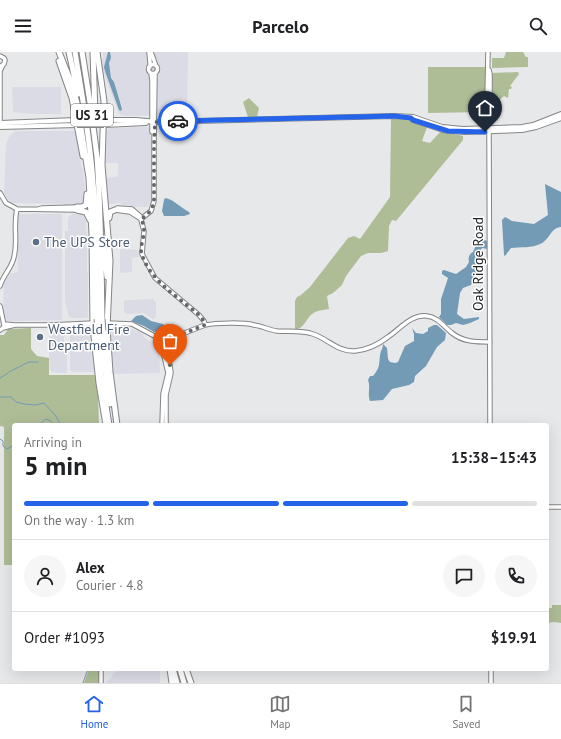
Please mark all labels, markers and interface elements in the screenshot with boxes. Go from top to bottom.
icon: menu [12,15,34,37]
text: Parcelo [252,15,309,38]
icon: search [527,15,549,37]
pin [468,91,502,132]
icon: home [474,97,496,119]
courier [158,101,198,141]
road number: US 31 [71,104,113,126]
icon: car [167,110,189,132]
street label: Oak Ridge Road [469,217,487,311]
place label: The UPS Store [44,233,130,251]
marker: The UPS Store [31,237,41,247]
place label: Westfield Fire Department [48,320,130,354]
pin [153,324,187,365]
icon: bag [159,330,181,352]
marker: Westfield Fire Department [35,332,45,342]
text: Arriving in [24,434,82,451]
text: 15:38–15:43 [451,448,537,467]
text: 5 min [24,449,87,482]
text: On the way · 1.3 km [24,512,134,529]
button: person [24,555,66,597]
button: chat [443,555,485,597]
button: phone [495,555,537,597]
text: Alex [76,558,105,577]
text: Courier · 4.8 [76,577,143,594]
text: Order #1093 [24,628,105,647]
text: $19.91 [491,628,537,647]
tab: Home [81,693,108,731]
tab: Map [269,693,291,731]
tab: Saved [452,693,480,731]

